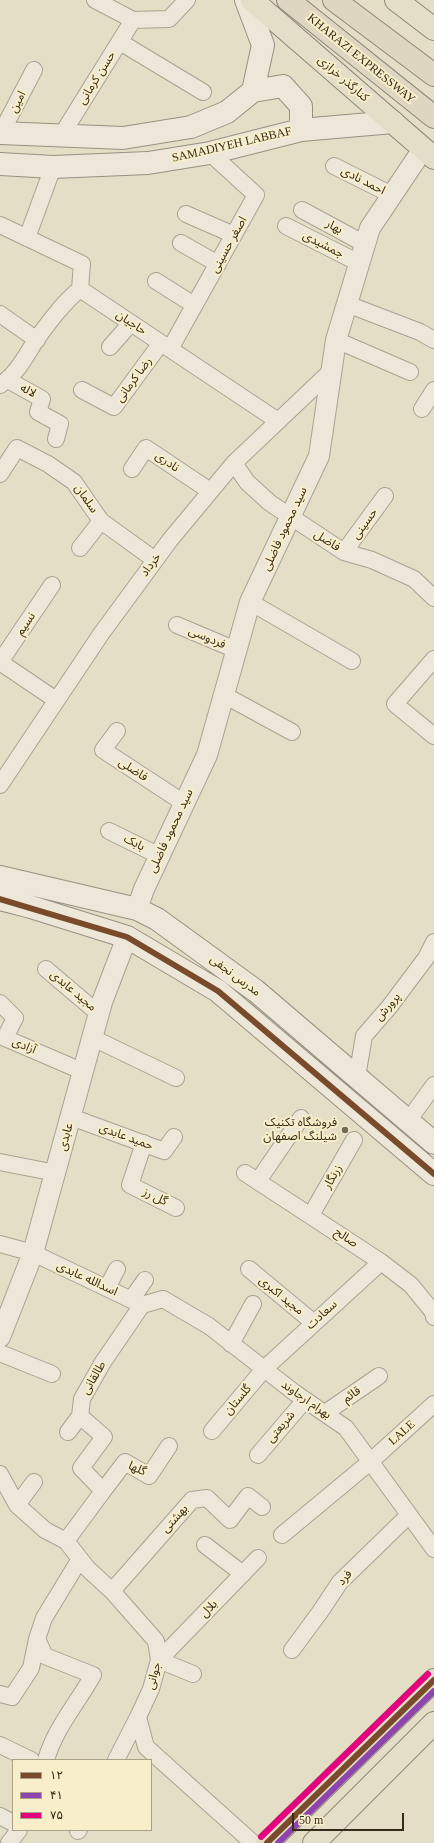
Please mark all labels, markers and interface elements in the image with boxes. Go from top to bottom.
street label: KHARAZI EXPRESSWAY [304,11,418,107]
street label: حسن کرمانی [75,49,119,107]
street label: کنارگذر خرازی [314,53,372,105]
street label: امین [7,89,29,115]
street label: SAMADIYEH LABBAF [171,124,293,166]
street label: احمد نادی [338,164,388,198]
street label: اصغر حسینی [208,214,250,276]
street label: بهار [323,217,345,237]
street label: جمشیدی [300,229,346,261]
street label: حاجیان [113,308,149,338]
street label: رضا کرمانی [113,355,155,405]
street label: لاله [18,381,38,401]
street label: نادری [152,449,182,475]
street label: سلمان [71,482,101,516]
street label: سید محمود فاضلی [259,485,311,573]
street label: حسینی [349,506,381,542]
street label: فاضل [311,527,343,555]
street label: خرداد [138,550,164,580]
street label: نسیم [13,610,39,638]
street label: فردوسی [186,624,228,652]
street label: فاضلی [116,755,150,785]
street label: سید محمود فاضلی [145,787,197,875]
street label: بابک [121,832,147,854]
street label: مدرس نجفی [207,952,263,1000]
street label: مجید عابدی [47,967,99,1015]
street label: پرورش [372,990,404,1024]
street label: آزادی [10,1035,38,1057]
place label: فروشگاه تکنیک شیلنگ اصفهان [263,1116,337,1144]
street label: عابدی [55,1121,77,1153]
street label: حمید عابدی [97,1121,155,1153]
marker: فروشگاه تکنیک شیلنگ اصفهان [340,1125,350,1135]
street label: زرنگار [320,1162,346,1192]
street label: گل رز [140,1185,170,1209]
street label: صالح [332,1225,360,1251]
street label: اسدالله عابدی [54,1259,120,1299]
street label: مجید اکبری [256,1274,306,1318]
street label: سعادت [304,1297,340,1333]
street label: طالقانی [78,1359,110,1397]
street label: بهرام ارجاوند [278,1378,334,1422]
street label: گلستان [221,1382,255,1418]
street label: قائم [340,1384,364,1406]
street label: شریعتی [264,1408,298,1446]
street label: LALE [386,1417,418,1449]
street label: گلها [126,1459,148,1479]
street label: بهشتی [159,1502,191,1536]
street label: فرد [334,1567,356,1589]
street label: بلال [197,1597,221,1621]
street label: جوانی [143,1661,165,1691]
legend [12,1759,152,1831]
text: ۱۲ [50,1768,63,1782]
text: ۴۱ [50,1788,63,1802]
scale bar [294,1805,406,1831]
text: ۷۵ [50,1808,63,1822]
text: 50 m [299,1813,323,1827]

